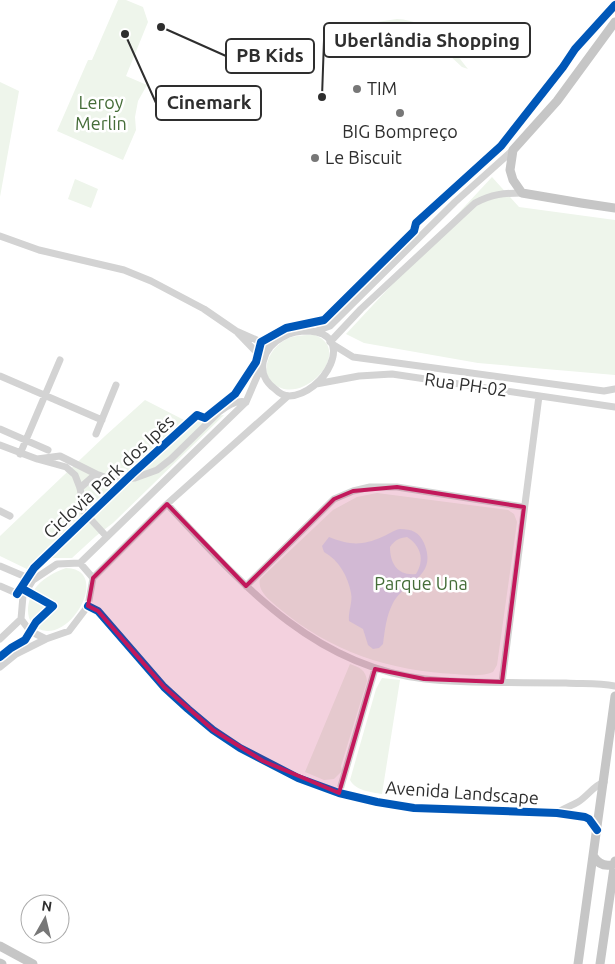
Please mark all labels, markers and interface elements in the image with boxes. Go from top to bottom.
callout: Uberlândia Shopping [324,23,530,57]
text: Uberlândia Shopping [334,29,520,51]
callout: PB Kids [226,39,314,73]
text: PB Kids [236,44,304,66]
place label: TIM [367,78,397,98]
marker: TIM [351,83,363,95]
callout: Cinemark [156,86,261,120]
text: Cinemark [167,91,252,113]
park label: Leroy Merlin [75,92,127,133]
marker: BIG Bompreço [394,107,406,119]
place label: BIG Bompreço [342,121,458,141]
place label: Le Biscuit [325,147,402,167]
marker: Le Biscuit [309,152,321,164]
street label: Rua PH-02 [423,368,509,400]
street label: Ciclovia Park dos Ipês [39,410,178,542]
park label: Parque Una [374,573,468,593]
street label: Avenida Landscape [385,777,539,807]
north arrow [20,894,70,944]
text: N [41,897,53,915]

